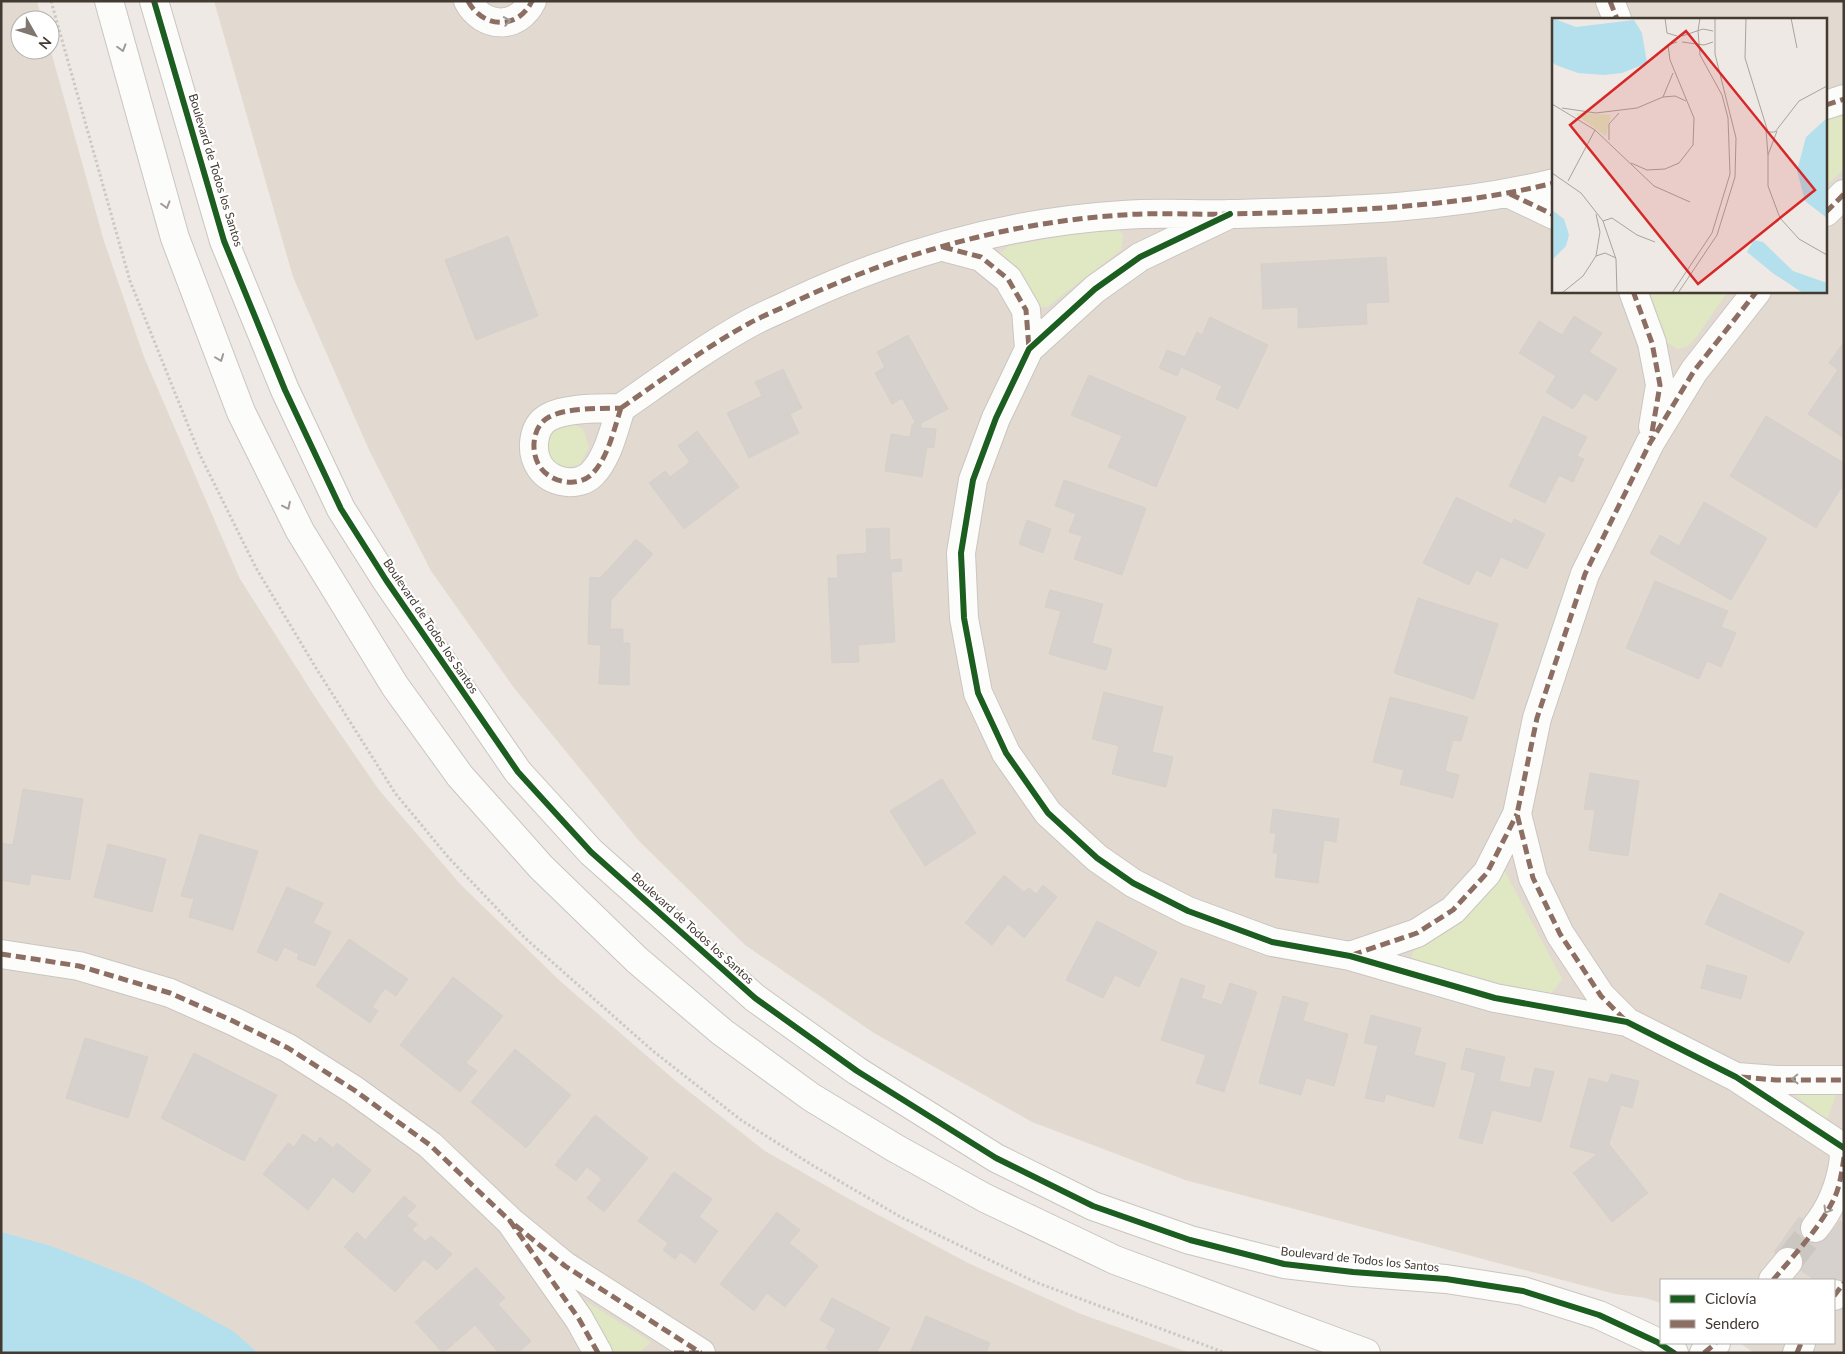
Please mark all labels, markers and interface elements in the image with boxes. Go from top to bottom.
north arrow [10,10,60,60]
one-way arrow [502,16,511,26]
inset map [1552,18,1828,292]
text: N [35,34,55,53]
one-way arrow [116,44,126,52]
street label: Boulevard de Todos los Santos [186,92,246,248]
one-way arrow [160,200,170,208]
one-way arrow [214,353,224,361]
one-way arrow [281,500,291,509]
street label: Boulevard de Todos los Santos [380,556,482,696]
street label: Boulevard de Todos los Santos [629,869,757,987]
one-way arrow [1791,1074,1798,1084]
one-way arrow [1824,1204,1833,1213]
street label: Boulevard de Todos los Santos [1280,1243,1440,1275]
legend [1660,1279,1835,1344]
text: Ciclovía [1705,1289,1756,1307]
text: Sendero [1705,1314,1759,1332]

